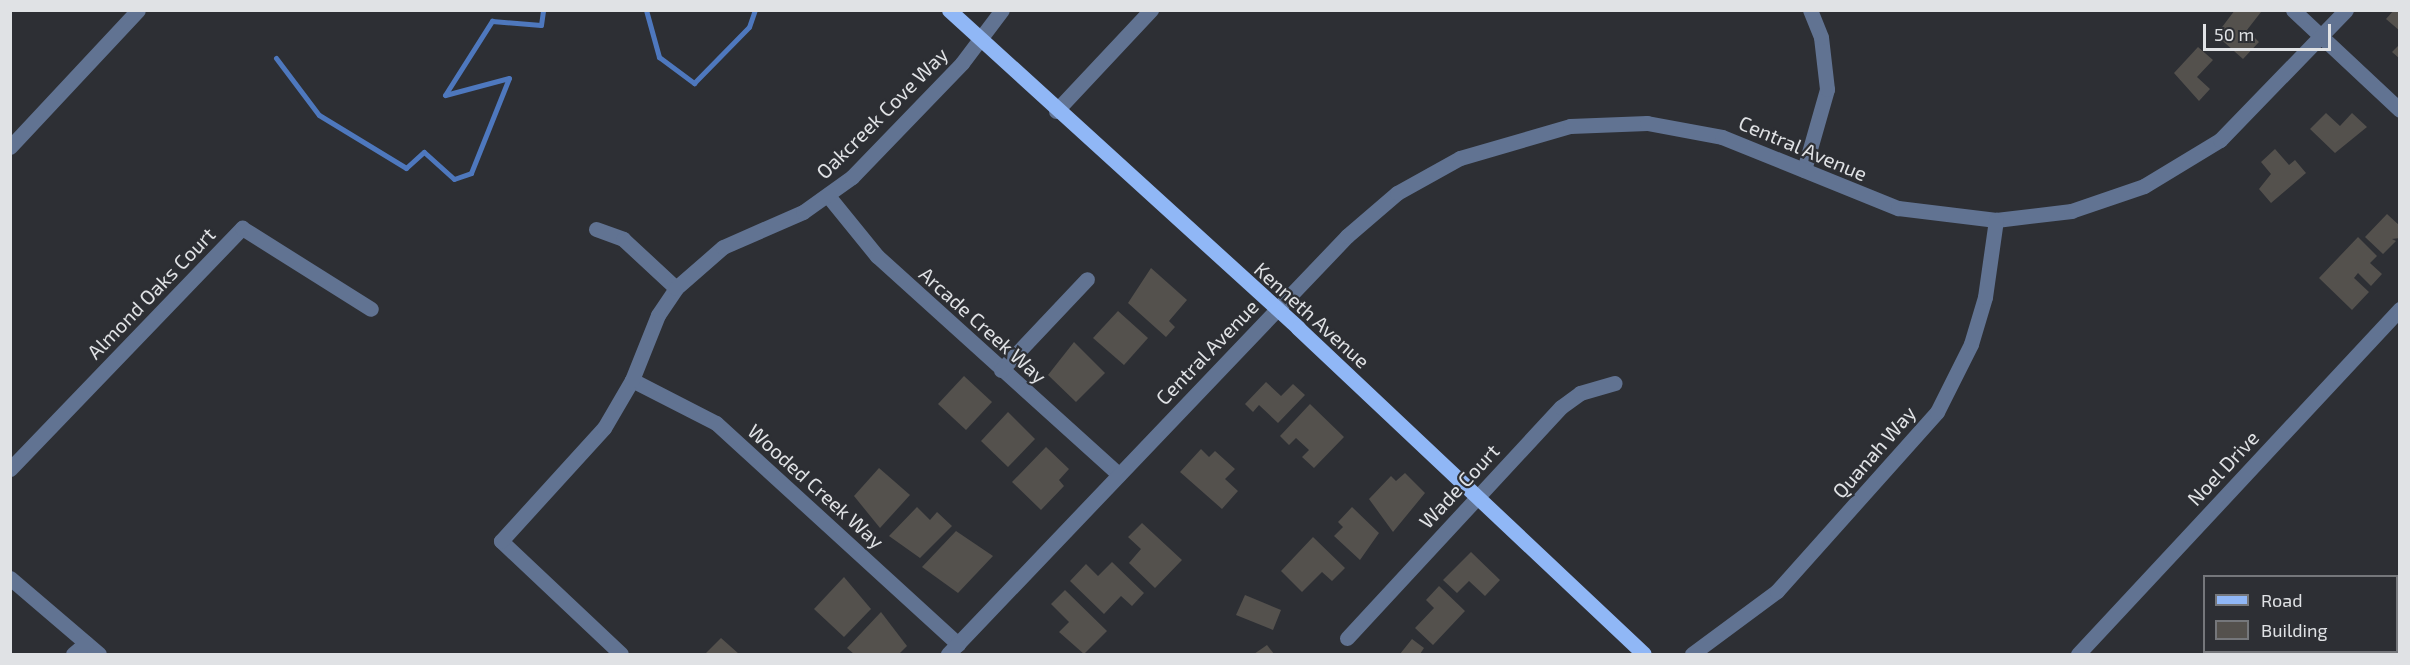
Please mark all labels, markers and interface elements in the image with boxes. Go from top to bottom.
scale bar [2206,12,2334,50]
text: 50 m [2214,23,2254,45]
street label: Oakcreek Cove Way [811,42,953,184]
street label: Central Avenue [1735,110,1871,186]
street label: Almond Oaks Court [82,222,220,364]
street label: Kenneth Avenue [1249,257,1375,373]
street label: Arcade Creek Way [914,261,1052,389]
street label: Central Avenue [1151,294,1263,410]
street label: Quanah Way [1827,401,1921,503]
street label: Wooded Creek Way [743,419,889,553]
street label: Noel Drive [2182,425,2264,511]
street label: Wade Court [1414,439,1504,533]
legend [2203,575,2398,653]
text: Road [2261,589,2302,611]
text: Building [2261,619,2328,641]

